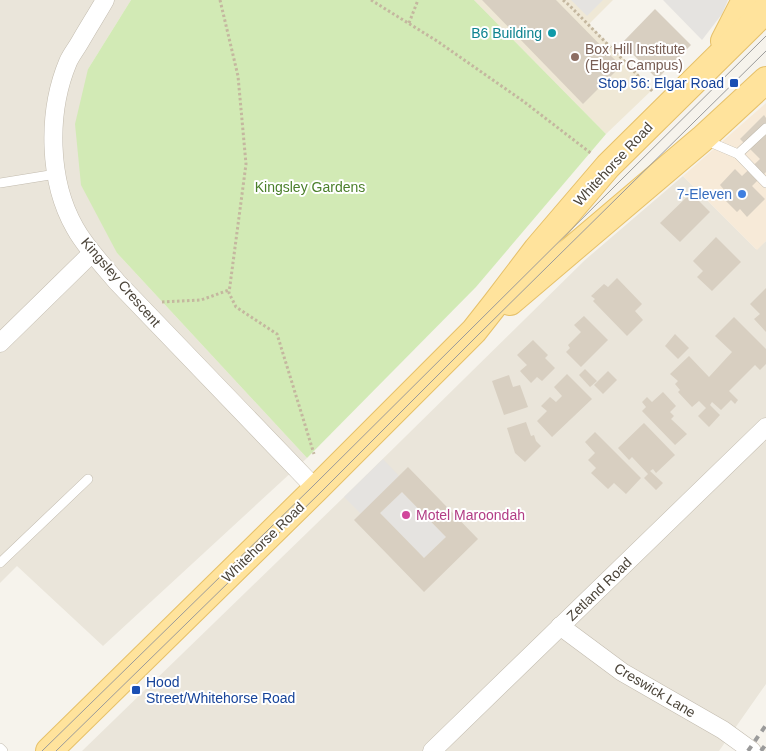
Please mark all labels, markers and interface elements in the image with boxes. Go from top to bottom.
place label: B6 Building [471,25,542,41]
marker: B6 Building [546,27,558,39]
place label: Box Hill Institute (Elgar Campus) [585,41,686,73]
marker: Box Hill Institute (Elgar Campus) [569,51,581,63]
place label: Stop 56: Elgar Road [598,75,724,91]
marker: Stop 56: Elgar Road [728,77,740,89]
street label: Whitehorse Road [570,119,656,209]
park label: Kingsley Gardens [255,179,365,195]
place label: 7-Eleven [677,186,732,202]
marker: 7-Eleven [736,188,748,200]
street label: Kingsley Crescent [78,234,164,330]
street label: Whitehorse Road [219,499,307,585]
place label: Motel Maroondah [416,507,525,523]
marker: Motel Maroondah [400,509,412,521]
street label: Zetland Road [563,554,635,624]
street label: Creswick Lane [612,659,699,721]
place label: Hood Street/Whitehorse Road [146,674,295,706]
marker: Hood Street/Whitehorse Road [130,684,142,696]

